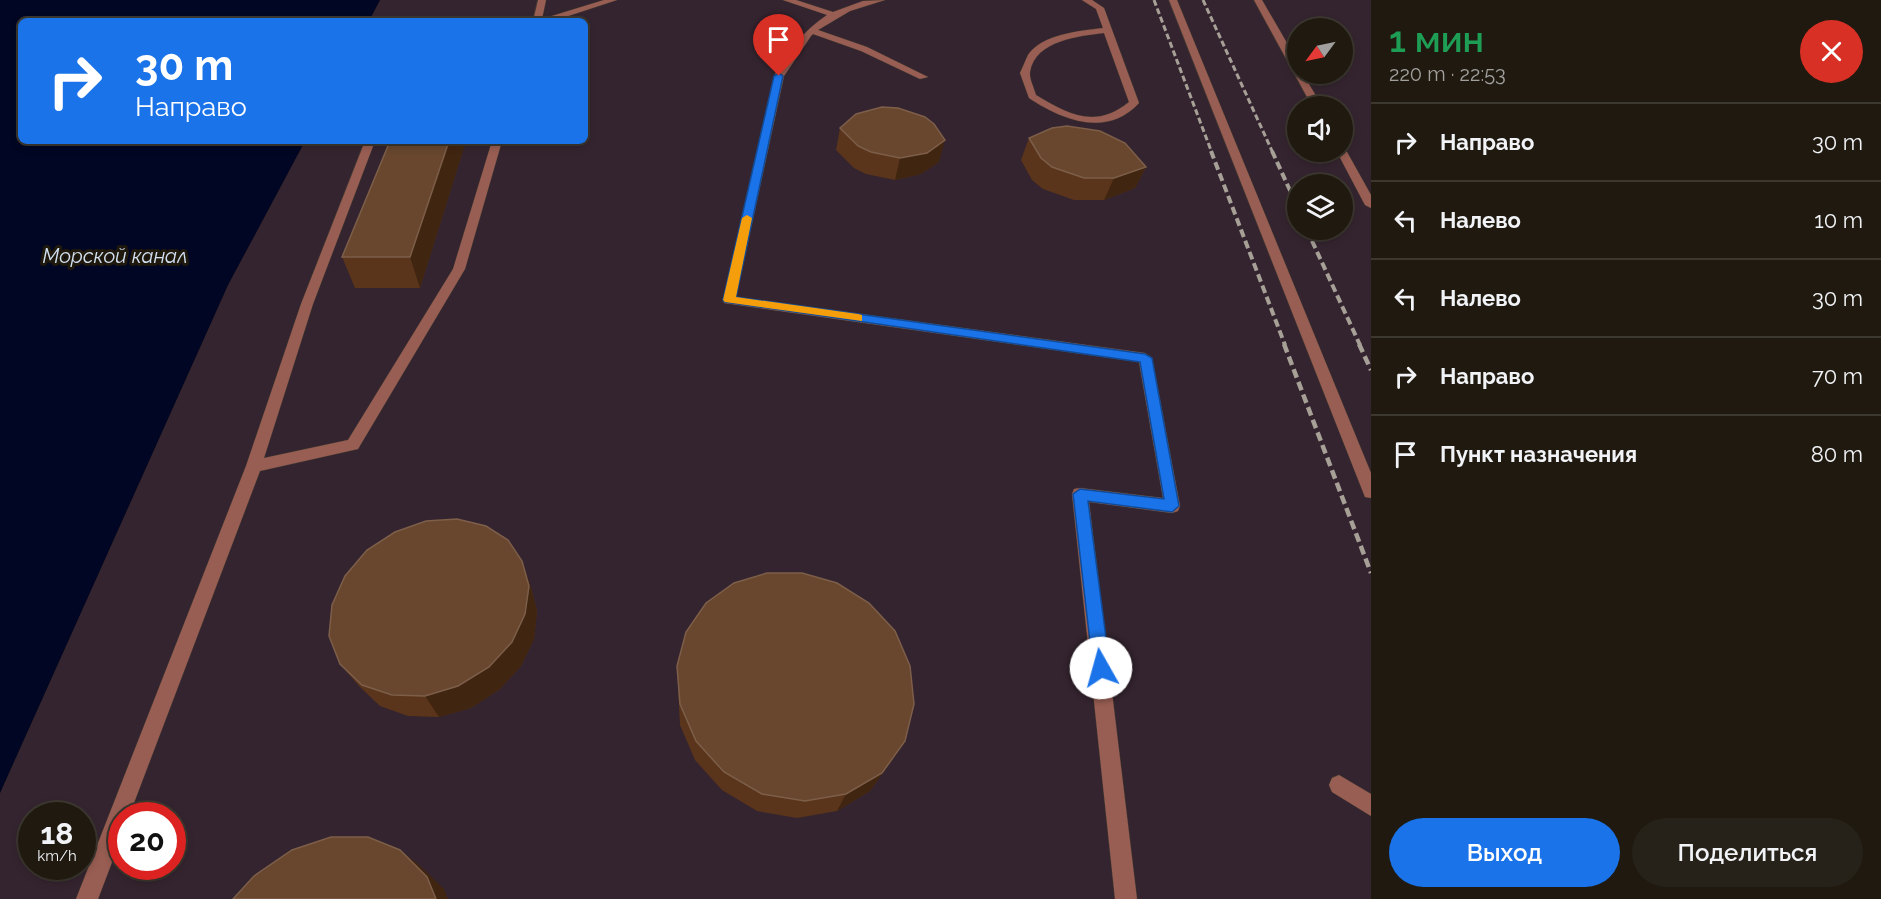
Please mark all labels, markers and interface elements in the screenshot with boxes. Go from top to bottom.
pin [753,14,804,76]
north arrow [1287,18,1353,84]
map controls [1287,18,1353,240]
text: 1 мин [1389,18,1484,60]
button: close [1800,20,1863,83]
icon: arrive [762,23,795,56]
text: 30 m [135,41,233,90]
icon: right [36,42,114,120]
text: 220 m · 22:53 [1389,62,1506,86]
text: Направо [135,91,247,122]
button: sound [1287,96,1353,162]
icon: right [1389,126,1422,159]
text: Направо [1440,129,1534,155]
text: 30 m [1812,129,1863,155]
button: layers [1287,174,1353,240]
icon: left [1389,204,1422,237]
text: Налево [1440,207,1521,233]
text: 10 m [1814,207,1863,233]
water label: Морской канал [42,244,188,268]
icon: left [1389,282,1422,315]
text: Налево [1440,285,1521,311]
text: 30 m [1812,285,1863,311]
icon: right [1389,360,1422,393]
text: Направо [1440,363,1534,389]
text: 70 m [1812,363,1863,389]
icon: arrive [1389,438,1422,471]
text: Пункт назначения [1440,441,1637,467]
text: 80 m [1811,441,1863,467]
position arrow [1069,636,1133,700]
speed limit sign: 20 [108,802,186,880]
text: 18 [41,816,73,851]
button: Выход [1389,818,1620,887]
button: Поделиться [1632,818,1863,887]
text: km/h [37,847,77,865]

